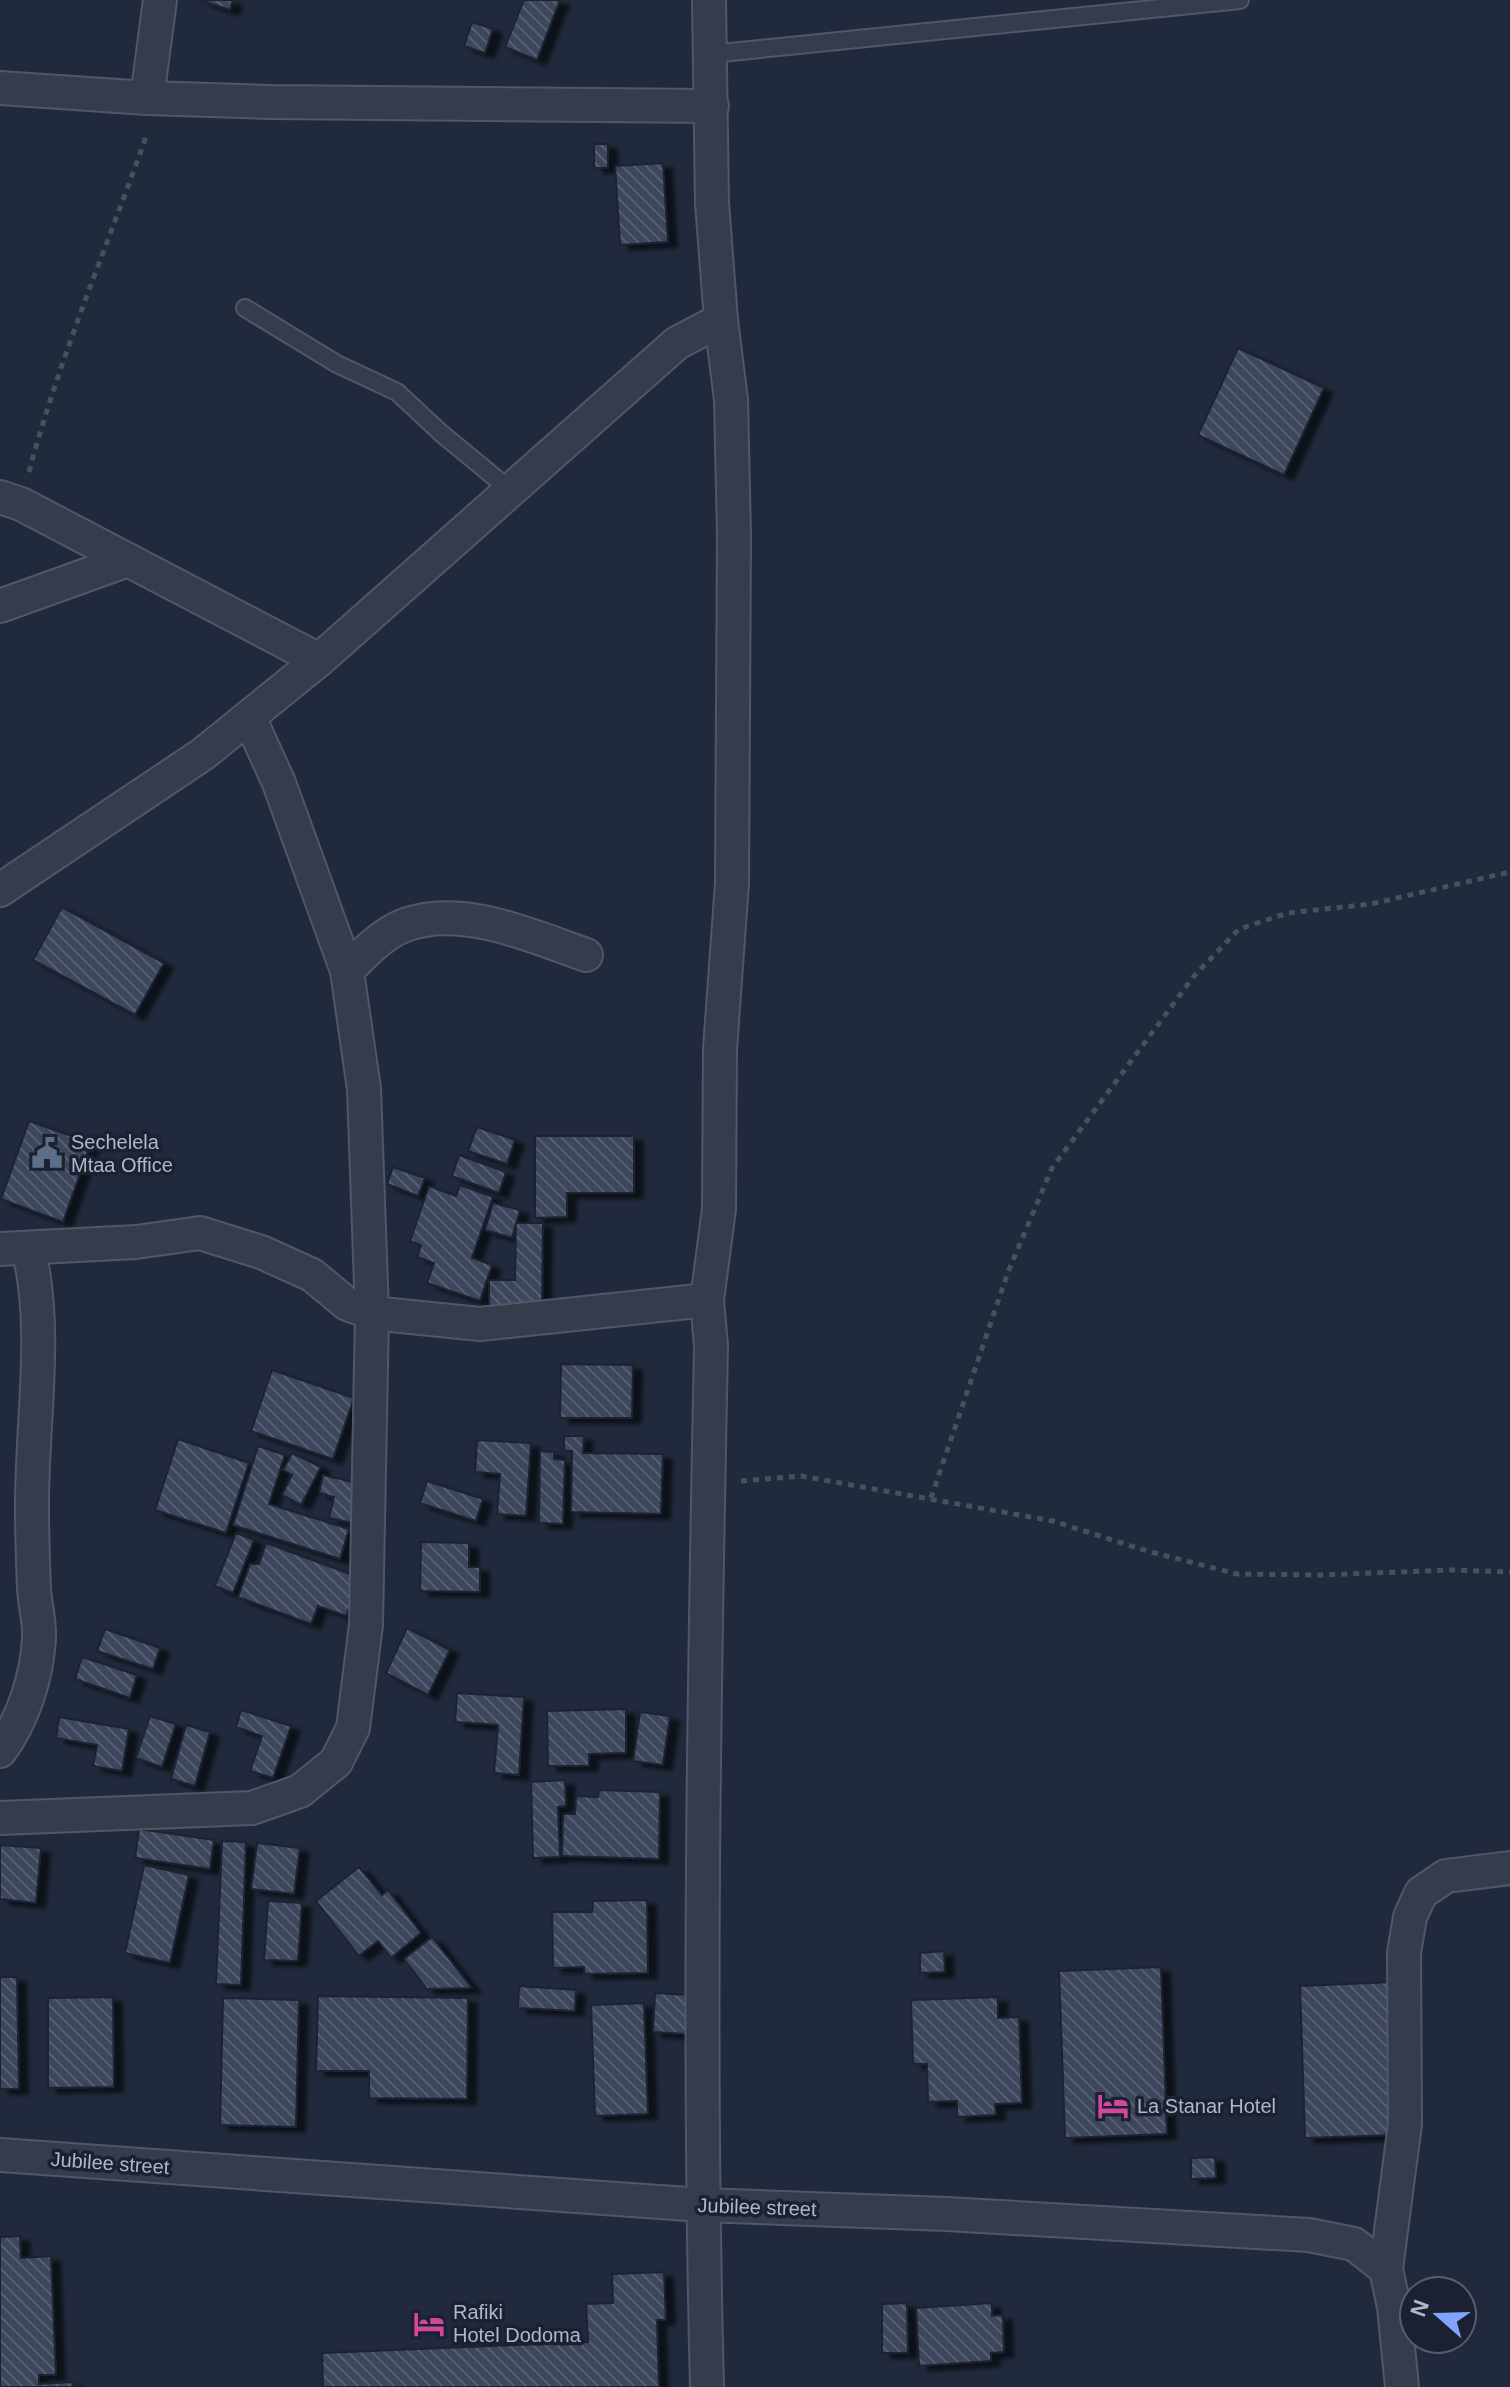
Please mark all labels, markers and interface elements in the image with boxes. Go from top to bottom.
place label: Sechelela Mtaa Office [71,1131,173,1176]
public building icon: Sechelela Mtaa Office [30,1136,64,1170]
hotel icon: La Stanar Hotel [1096,2089,1130,2123]
place label: La Stanar Hotel [1137,2095,1276,2117]
street label: Jubilee street [50,2148,171,2178]
street label: Jubilee street [697,2194,817,2220]
north arrow [1398,2275,1478,2355]
text: N [1405,2297,1434,2320]
place label: Rafiki Hotel Dodoma [453,2301,582,2346]
hotel icon: Rafiki Hotel Dodoma [412,2307,446,2341]

